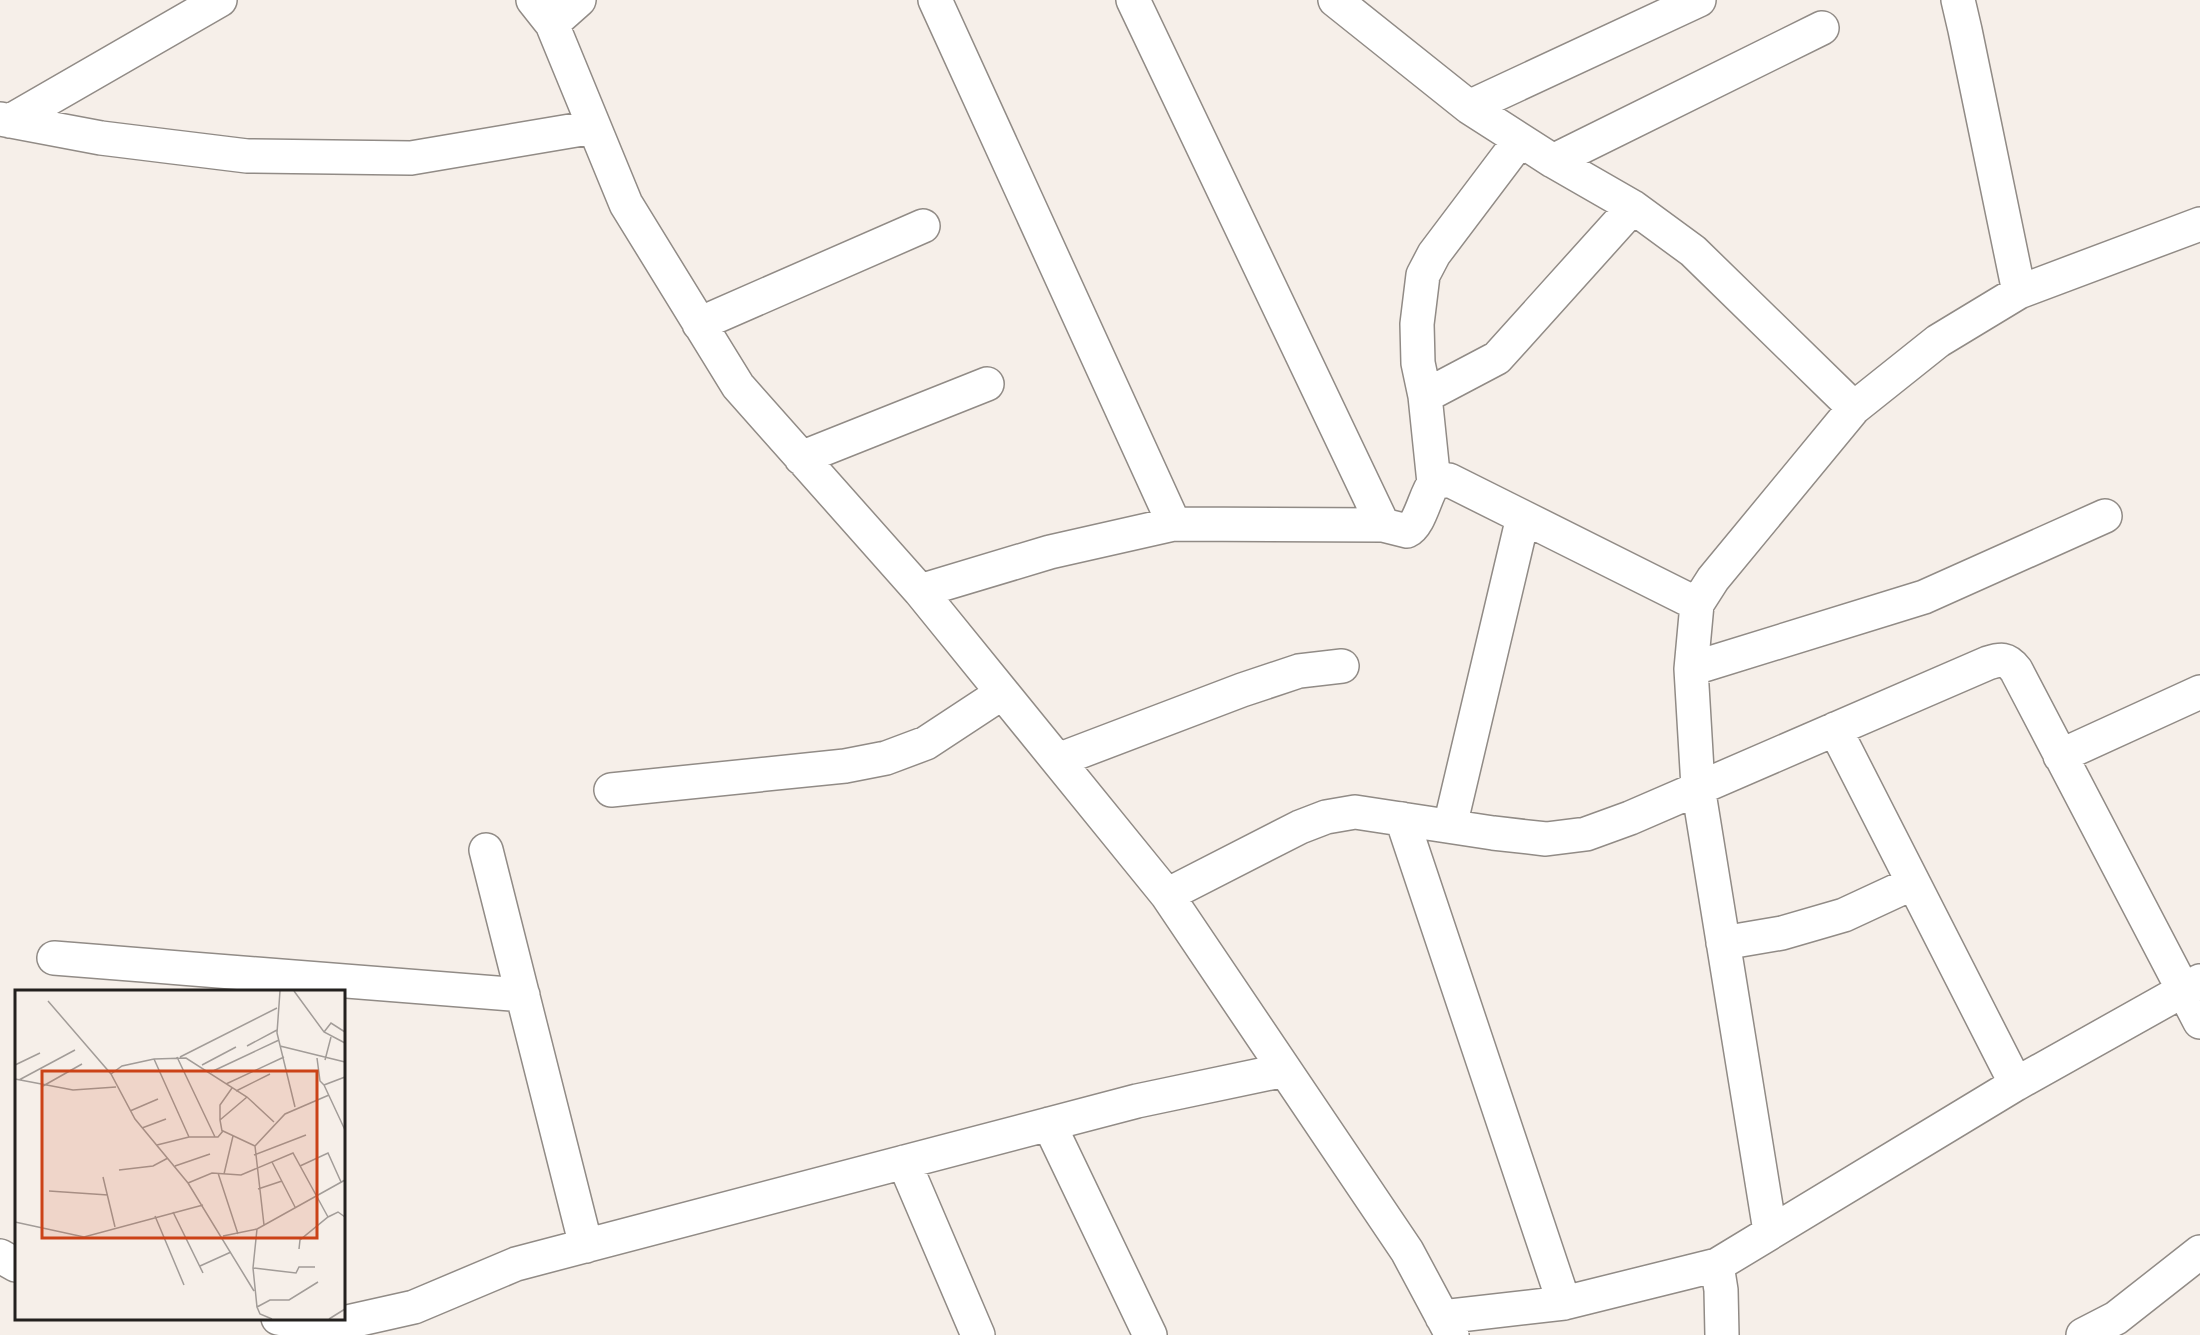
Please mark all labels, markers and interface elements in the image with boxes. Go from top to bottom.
inset map [15,990,345,1320]

